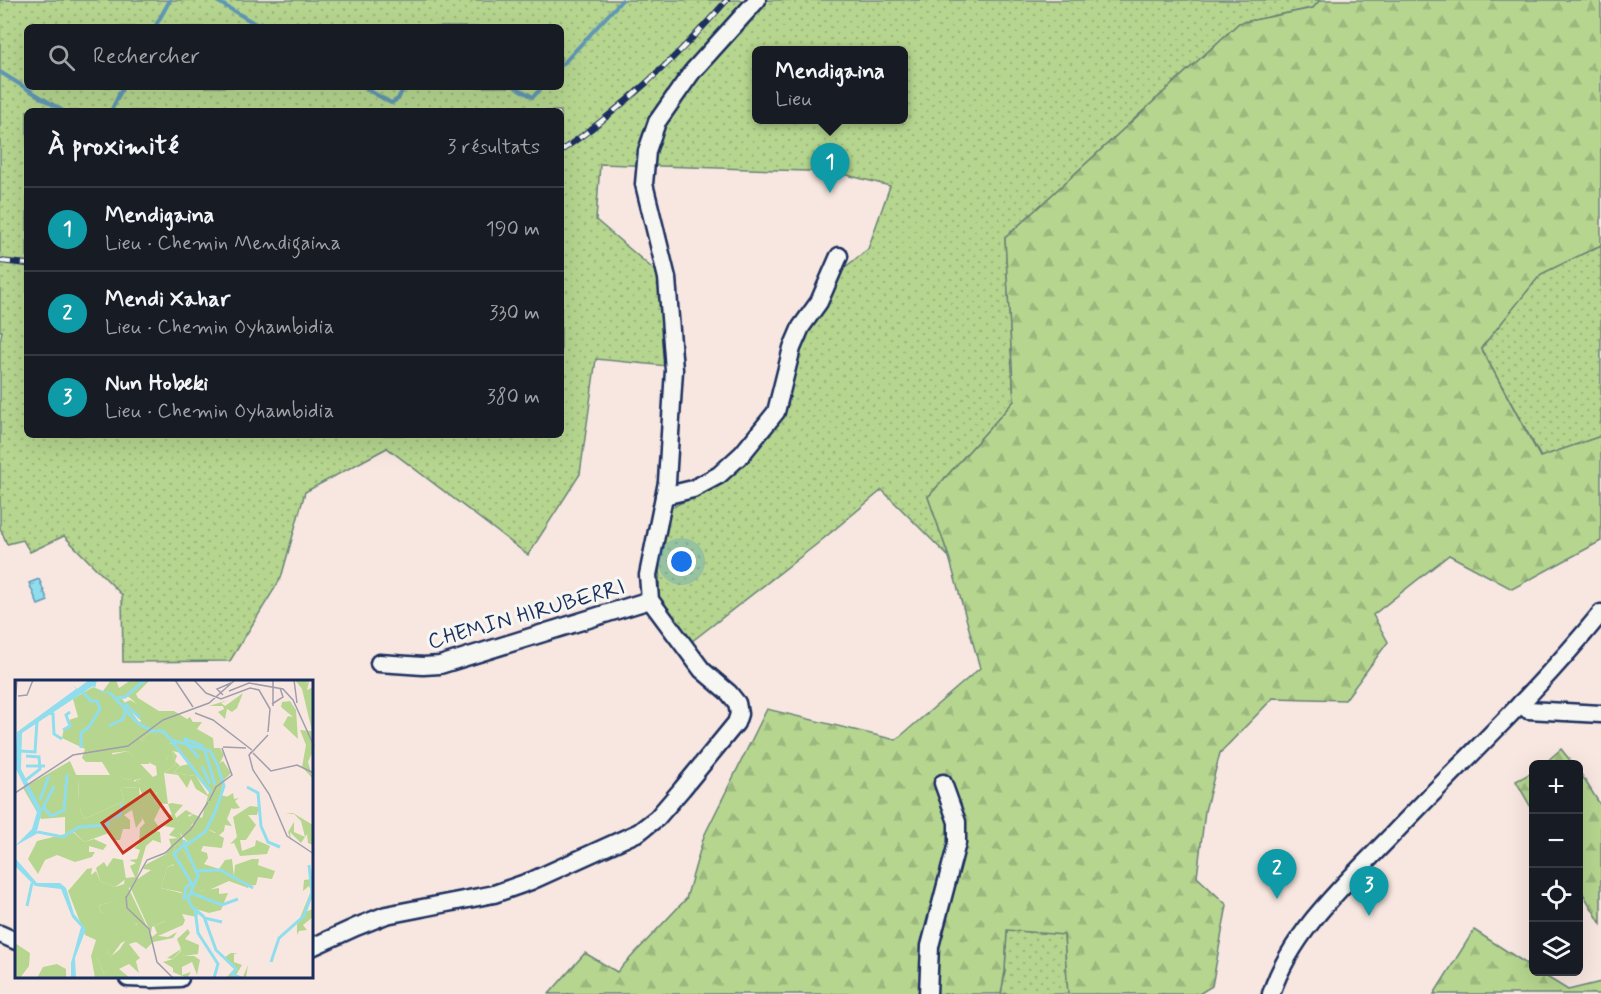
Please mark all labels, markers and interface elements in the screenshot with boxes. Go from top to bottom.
search box [24,24,564,90]
icon: search [45,41,78,74]
text: Rechercher [93,43,200,71]
popup [752,46,908,124]
text: Mendigaina [775,58,885,86]
text: Lieu [775,86,812,113]
text: À proximité [48,130,179,164]
text: 3 résultats [447,134,540,161]
pin: 1 [810,144,850,193]
text: Mendigaina [105,202,214,230]
text: 1 [63,216,72,243]
text: 190 m [486,216,540,243]
text: Lieu · Chemin Mendigaina [105,230,341,257]
text: Mendi Xahar [105,286,230,314]
text: 2 [63,300,72,327]
text: 330 m [489,300,540,327]
text: Lieu · Chemin Oyhambidia [105,314,334,341]
text: Nun Hobeki [105,370,208,398]
text: 3 [63,384,72,411]
text: 380 m [487,384,540,411]
text: Lieu · Chemin Oyhambidia [105,398,334,425]
your location [667,547,696,576]
street label: CHEMIN HIRUBERRI [425,573,628,656]
inset map [15,680,314,979]
map controls [1529,760,1583,976]
button: + [1529,760,1583,814]
button: − [1529,814,1583,868]
pin: 2 [1258,850,1296,899]
pin: 3 [1350,866,1388,916]
button: locate [1529,868,1583,922]
button: layers [1529,922,1583,976]

